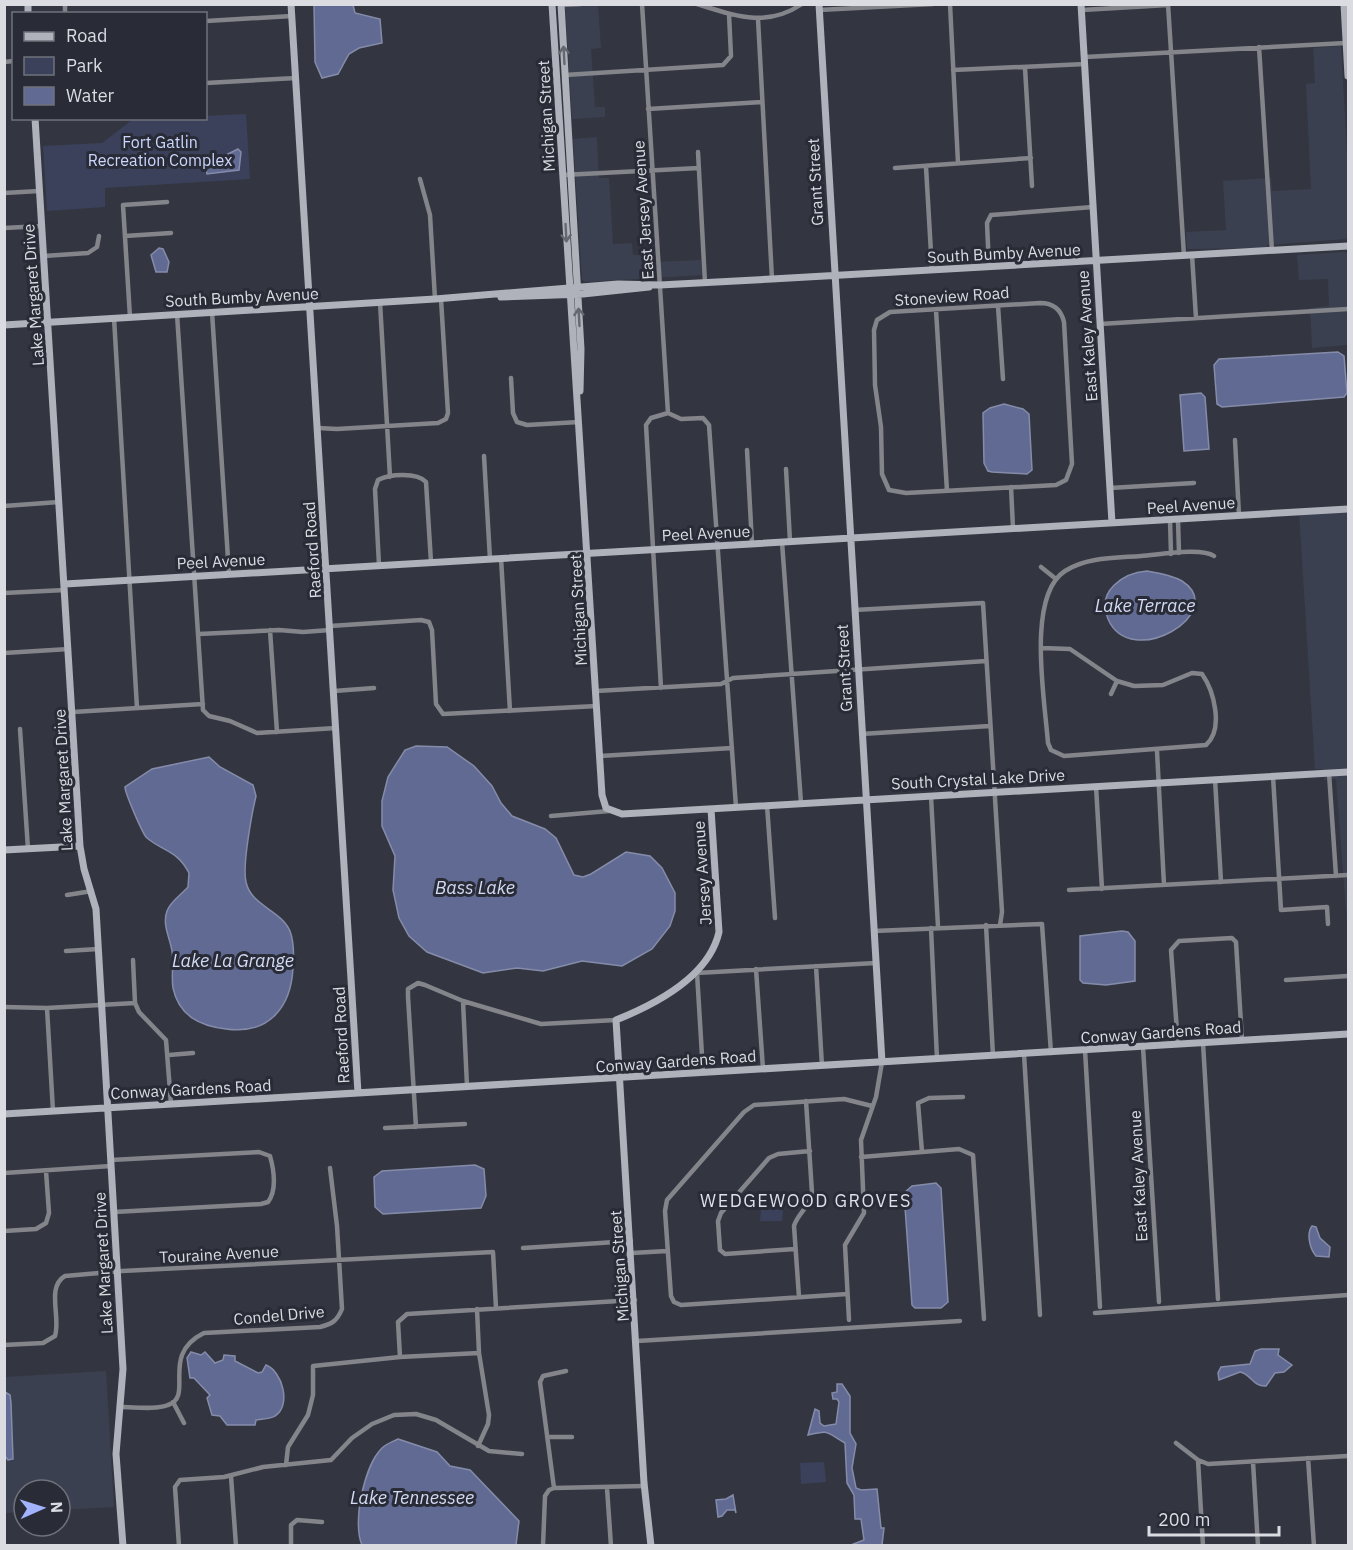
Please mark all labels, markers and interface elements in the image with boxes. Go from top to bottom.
legend [12,12,207,120]
text: Road [66,24,107,47]
one-way arrow [558,45,569,65]
text: Park [66,54,103,77]
street label: Michigan Street [533,60,559,172]
text: Water [66,84,115,107]
park label: Fort Gatlin Recreation Complex [88,132,232,170]
street label: Grant Street [803,138,827,226]
street label: East Jersey Avenue [628,140,658,280]
street label: Lake Margaret Drive [18,223,48,367]
one-way arrow [561,223,572,243]
street label: South Bumby Avenue [927,239,1081,267]
street label: East Kaley Avenue [1072,269,1102,402]
street label: Stoneview Road [894,282,1010,310]
street label: South Bumby Avenue [165,283,319,311]
one-way arrow [574,308,585,328]
street label: Peel Avenue [1146,492,1236,518]
street label: Raeford Road [299,501,325,599]
street label: Peel Avenue [661,521,751,545]
street label: Peel Avenue [176,549,266,573]
street label: Michigan Street [565,554,591,666]
water label: Lake Terrace [1095,594,1195,617]
street label: Grant Street [832,624,856,712]
street label: Lake Margaret Drive [49,708,77,852]
street label: South Crystal Lake Drive [891,764,1066,794]
street label: Jersey Avenue [688,820,716,926]
water label: Bass Lake [435,876,515,899]
water label: Lake La Grange [172,949,294,972]
street label: Raeford Road [328,986,354,1084]
street label: Conway Gardens Road [1080,1016,1242,1048]
street label: Conway Gardens Road [595,1045,757,1077]
street label: Conway Gardens Road [110,1075,272,1103]
street label: East Kaley Avenue [1125,1110,1151,1242]
district label: WEDGEWOOD GROVES [700,1189,912,1212]
street label: Lake Margaret Drive [89,1191,117,1335]
street label: Michigan Street [605,1210,633,1322]
street label: Touraine Avenue [159,1241,279,1267]
street label: Condel Drive [233,1301,326,1329]
north arrow [12,1478,72,1538]
water label: Lake Tennessee [350,1486,474,1509]
scale bar [1149,1499,1280,1537]
text: N [47,1501,67,1514]
text: 200 m [1158,1508,1210,1531]

